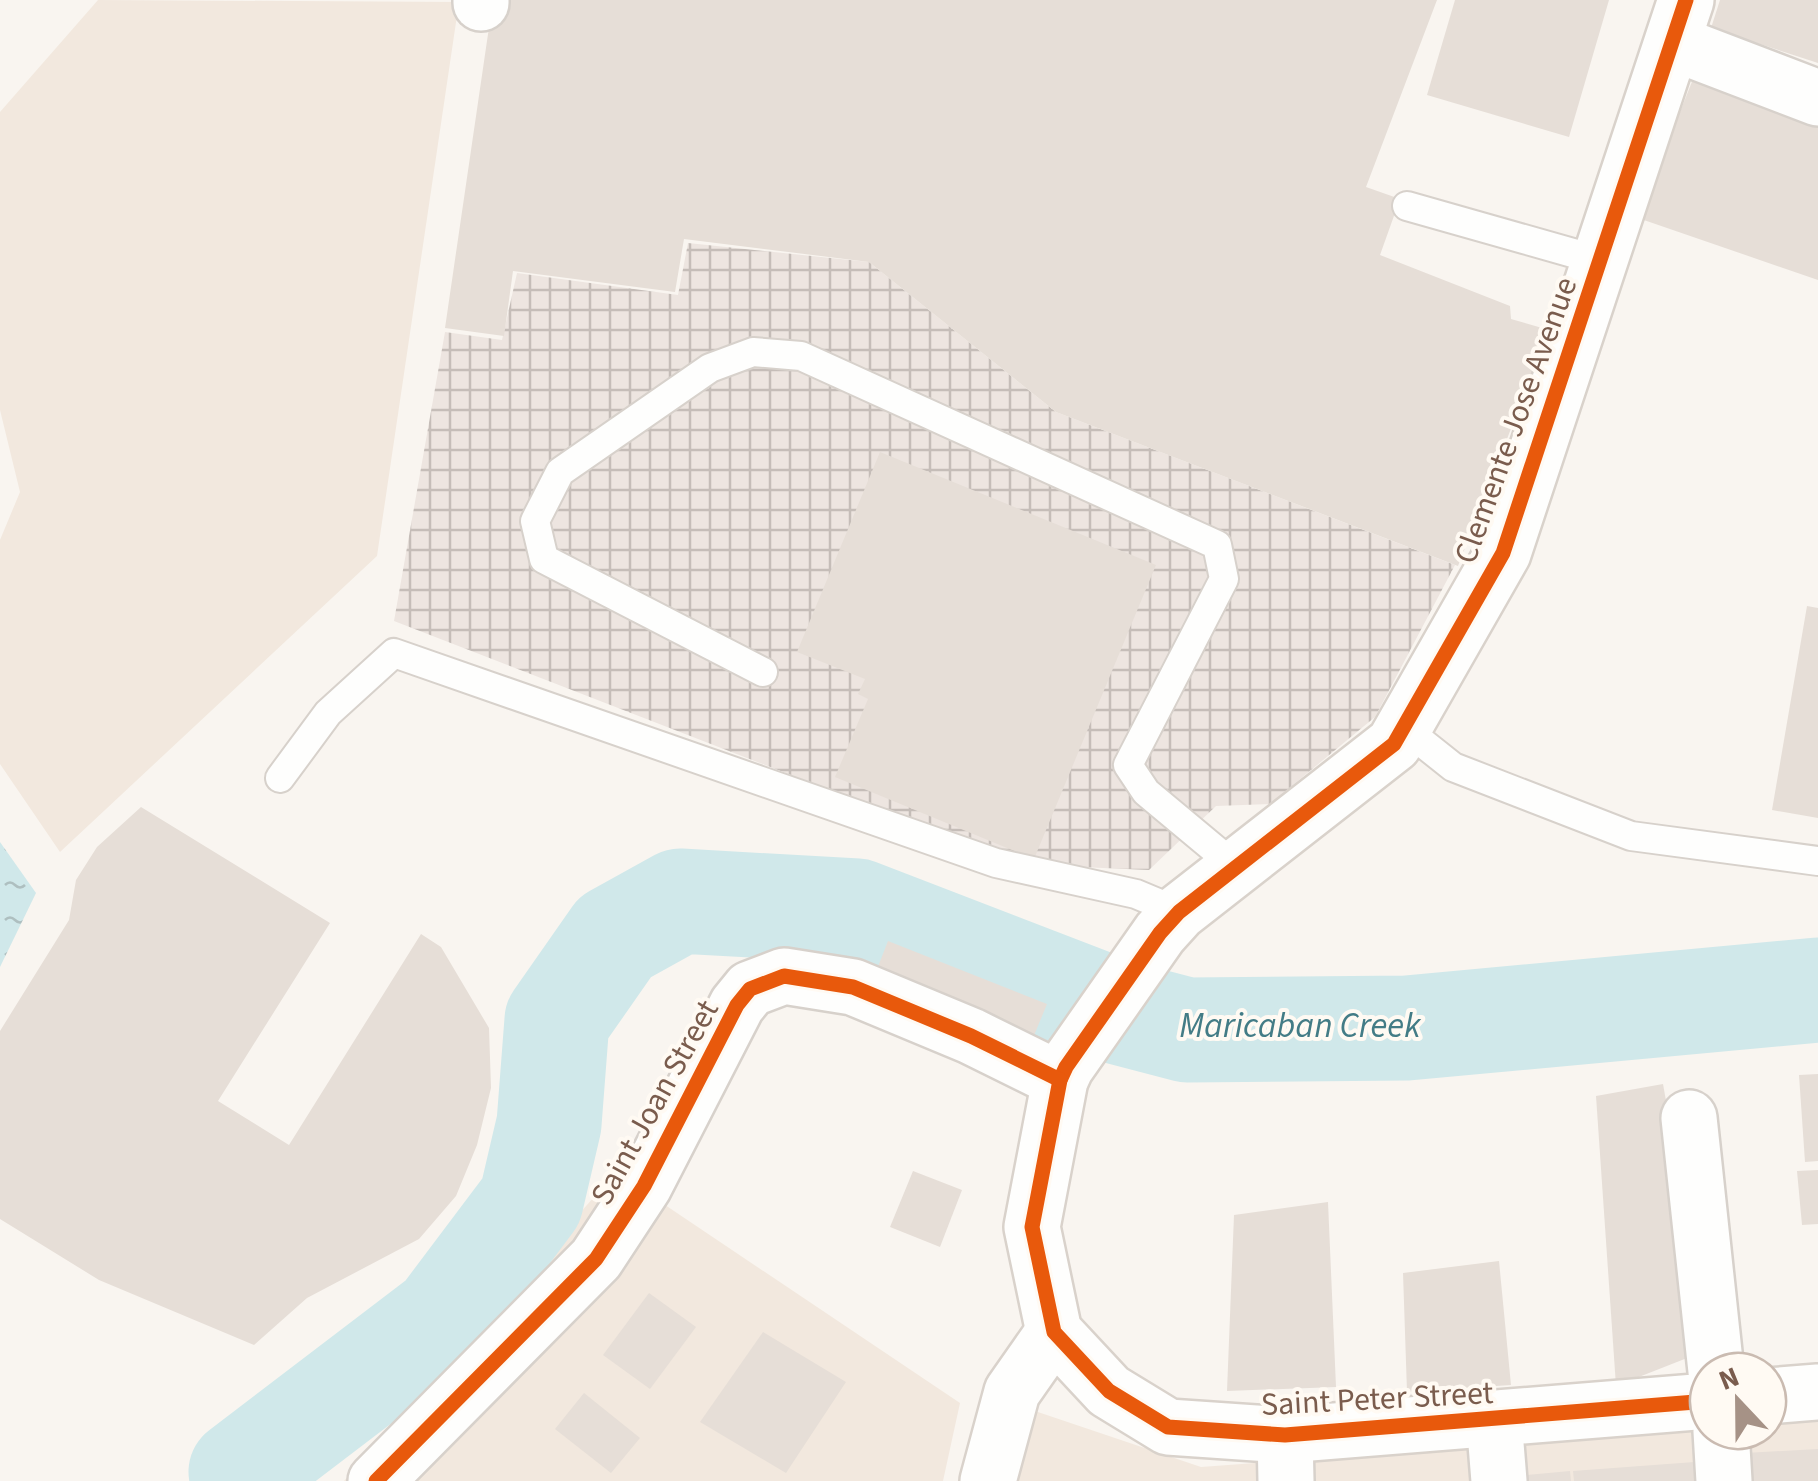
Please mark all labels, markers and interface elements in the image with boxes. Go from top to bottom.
street label: Clemente Jose Avenue [1443,271,1589,570]
street label: Saint Joan Street [579,991,730,1213]
water label: Maricaban Creek [1179,1001,1422,1051]
north arrow [1688,1351,1788,1451]
text: N [1713,1357,1745,1401]
street label: Saint Peter Street [1260,1370,1495,1428]

